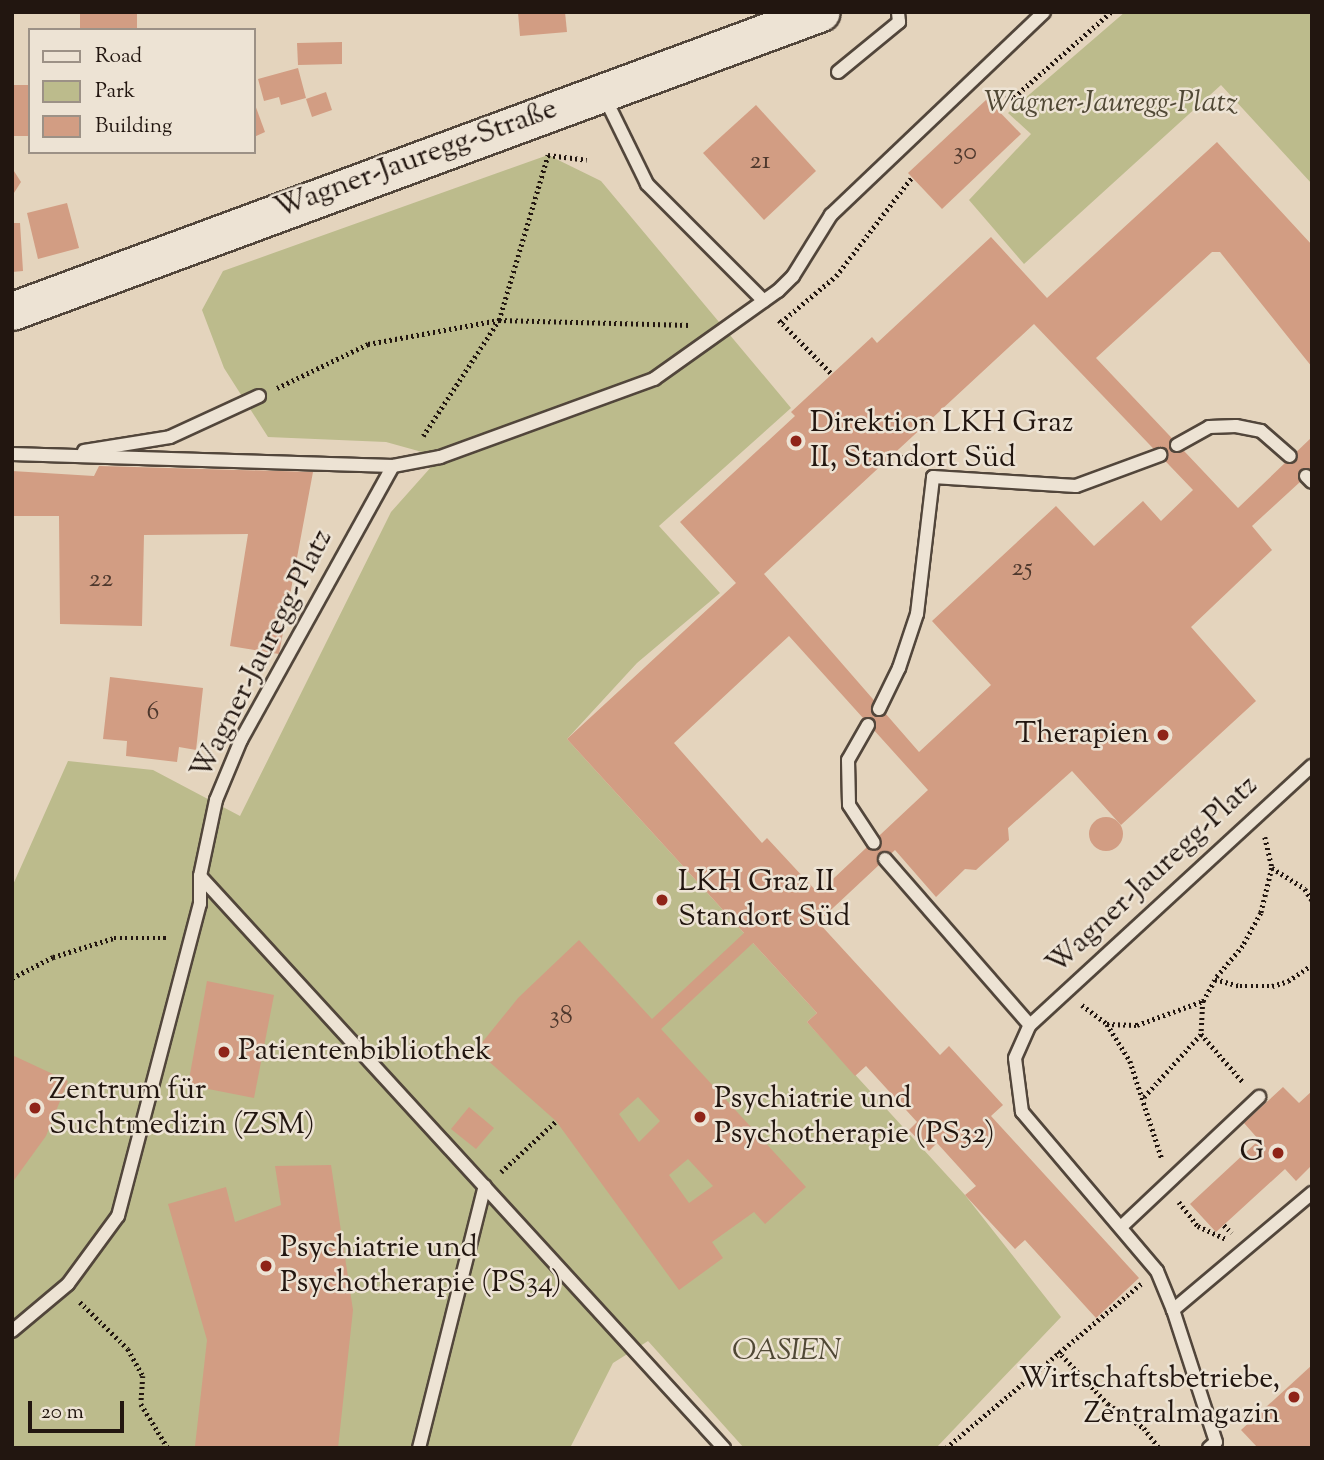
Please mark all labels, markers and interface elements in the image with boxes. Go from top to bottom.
legend [28,28,256,154]
text: Road [95,42,142,72]
text: Park [95,77,135,107]
park label: Wagner-Jauregg-Platz [984,86,1238,122]
street label: Wagner-Jauregg-Straße [270,92,562,228]
text: Building [95,112,172,142]
house number: 30 [953,137,977,169]
house number: 21 [749,146,771,178]
place label: Direktion LKH Graz II, Standort Süd [810,406,1073,476]
marker: Direktion LKH Graz II, Standort Süd [788,433,804,449]
street label: Wagner-Jauregg-Platz [184,524,342,786]
house number: 25 [1011,553,1033,585]
house number: 22 [89,564,113,596]
house number: 6 [147,697,159,729]
place label: Therapien [1015,717,1149,753]
marker: Therapien [1155,727,1171,743]
street label: Wagner-Jauregg-Platz [1040,769,1266,983]
place label: LKH Graz II Standort Süd [678,865,850,936]
marker: LKH Graz II Standort Süd [652,890,672,910]
house number: 38 [549,1001,573,1033]
place label: Patientenbibliothek [238,1034,491,1070]
marker: Patientenbibliothek [216,1044,232,1060]
place label: Zentrum für Suchtmedizin (ZSM) [49,1073,315,1144]
place label: Psychiatrie und Psychotherapie (PS32) [714,1082,994,1152]
marker: Zentrum für Suchtmedizin (ZSM) [27,1100,43,1116]
marker: Psychiatrie und Psychotherapie (PS32) [692,1109,708,1125]
place label: G [1239,1135,1264,1171]
marker: G [1270,1145,1286,1161]
place label: Psychiatrie und Psychotherapie (PS34) [280,1231,561,1302]
marker: Psychiatrie und Psychotherapie (PS34) [258,1258,274,1274]
park label: OASIEN [732,1334,842,1370]
place label: Wirtschaftsbetriebe, Zentralmagazin [1019,1362,1280,1432]
scale bar [32,1386,128,1430]
marker: Wirtschaftsbetriebe, Zentralmagazin [1286,1389,1302,1405]
text: 20 m [41,1398,84,1428]

